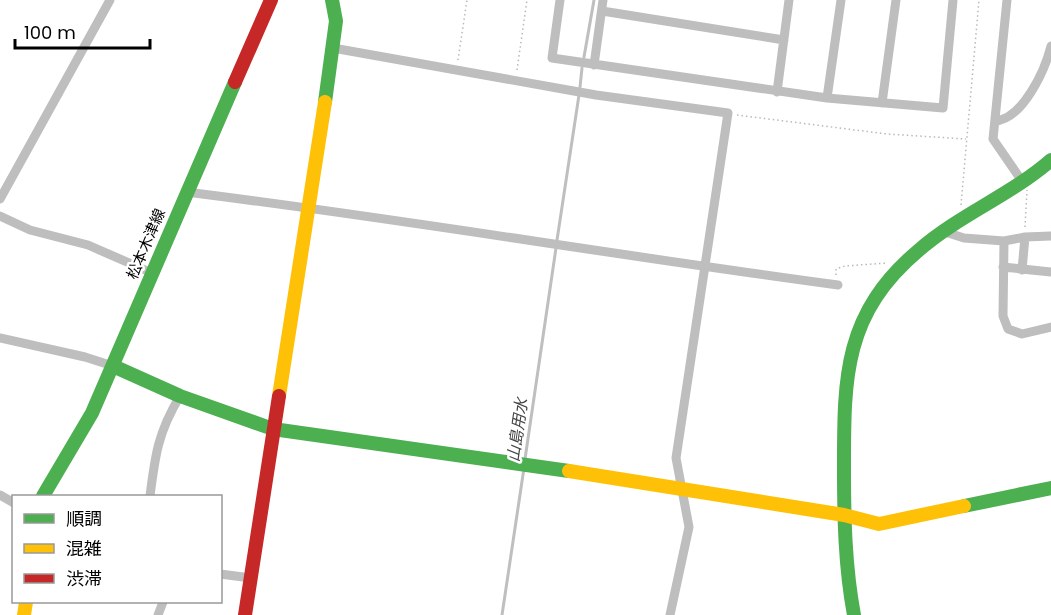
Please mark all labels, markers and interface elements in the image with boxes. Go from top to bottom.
scale bar [15,12,150,50]
text: 100 m [24,20,76,45]
street label: 松本木津線 [121,205,170,282]
water label: 山島用水 [502,395,534,463]
legend [12,495,222,603]
text: 順調 [66,506,102,531]
text: 混雑 [66,536,102,561]
text: 渋滞 [66,566,102,591]

